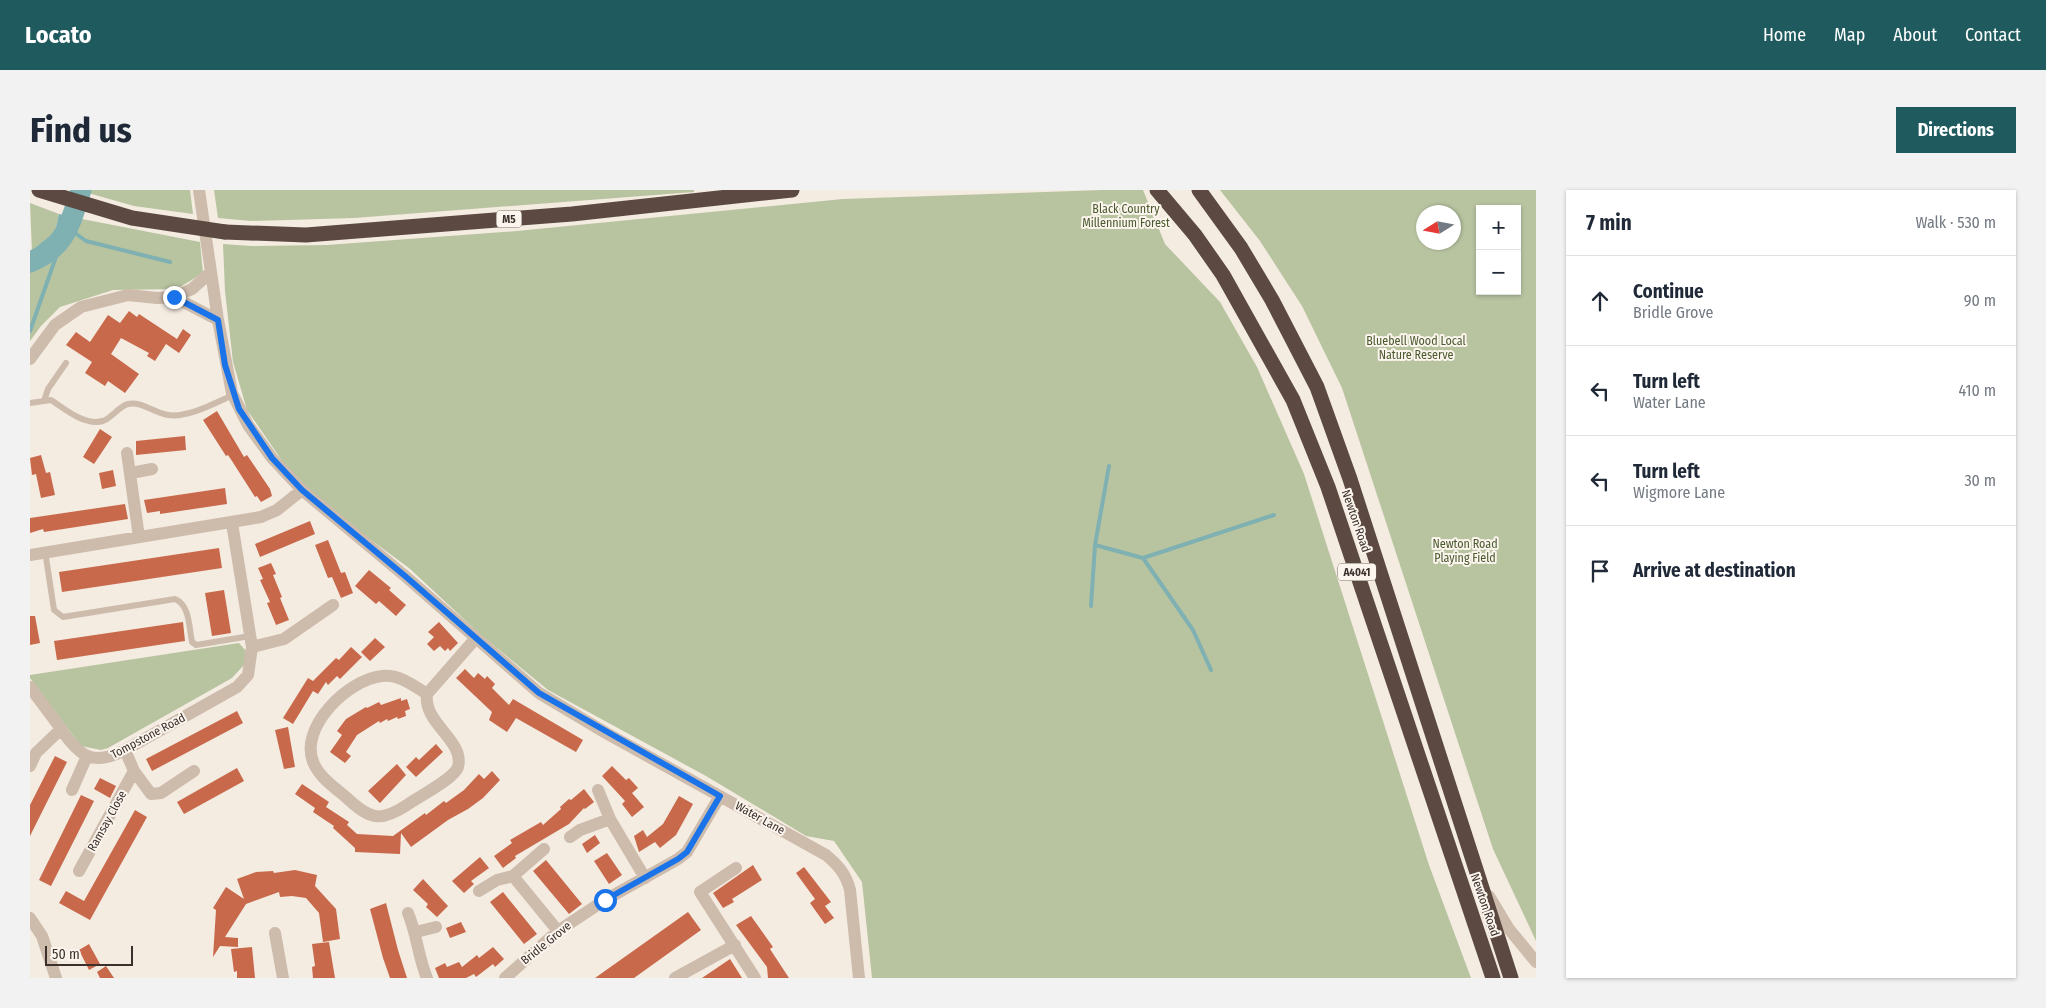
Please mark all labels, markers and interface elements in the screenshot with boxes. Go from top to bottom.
text: Locato [25,21,91,49]
text: Home [1763,24,1806,46]
text: Map [1834,24,1865,46]
text: About [1893,24,1937,46]
text: Contact [1965,24,2021,46]
button: Directions [1896,107,2016,153]
text: Find us [30,109,132,151]
park label: Black Country Millennium Forest [1082,202,1170,230]
north arrow [1416,205,1461,250]
map controls [1476,205,1521,295]
button: + [1476,205,1521,250]
road number: M5 [496,210,522,228]
text: 7 min [1586,210,1632,236]
text: Walk · 530 m [1915,213,1996,232]
button: − [1476,250,1521,295]
text: Continue [1633,280,1704,303]
route end [163,286,186,309]
icon: ahead [1586,287,1614,315]
text: 90 m [1964,291,1996,310]
text: Bridle Grove [1633,303,1713,322]
park label: Bluebell Wood Local Nature Reserve [1366,334,1466,362]
text: Turn left [1633,370,1700,393]
icon: left [1586,377,1614,405]
text: 410 m [1958,381,1996,400]
text: Water Lane [1633,393,1706,412]
text: Turn left [1633,460,1700,483]
icon: left [1586,467,1614,495]
text: 30 m [1964,471,1996,490]
text: Wigmore Lane [1633,483,1725,502]
street label: Newton Road [1339,488,1373,554]
park label: Newton Road Playing Field [1432,537,1498,565]
icon: arrive [1586,557,1614,585]
text: Arrive at destination [1633,559,1796,582]
road number: A4041 [1338,564,1376,581]
street label: Tompstone Road [109,711,187,761]
street label: Ramsay Close [85,788,129,854]
street label: Water Lane [733,799,787,837]
street label: Newton Road [1468,872,1502,938]
route start [594,889,617,912]
street label: Bridle Grove [518,919,574,967]
scale bar [45,943,132,966]
text: 50 m [52,946,80,963]

